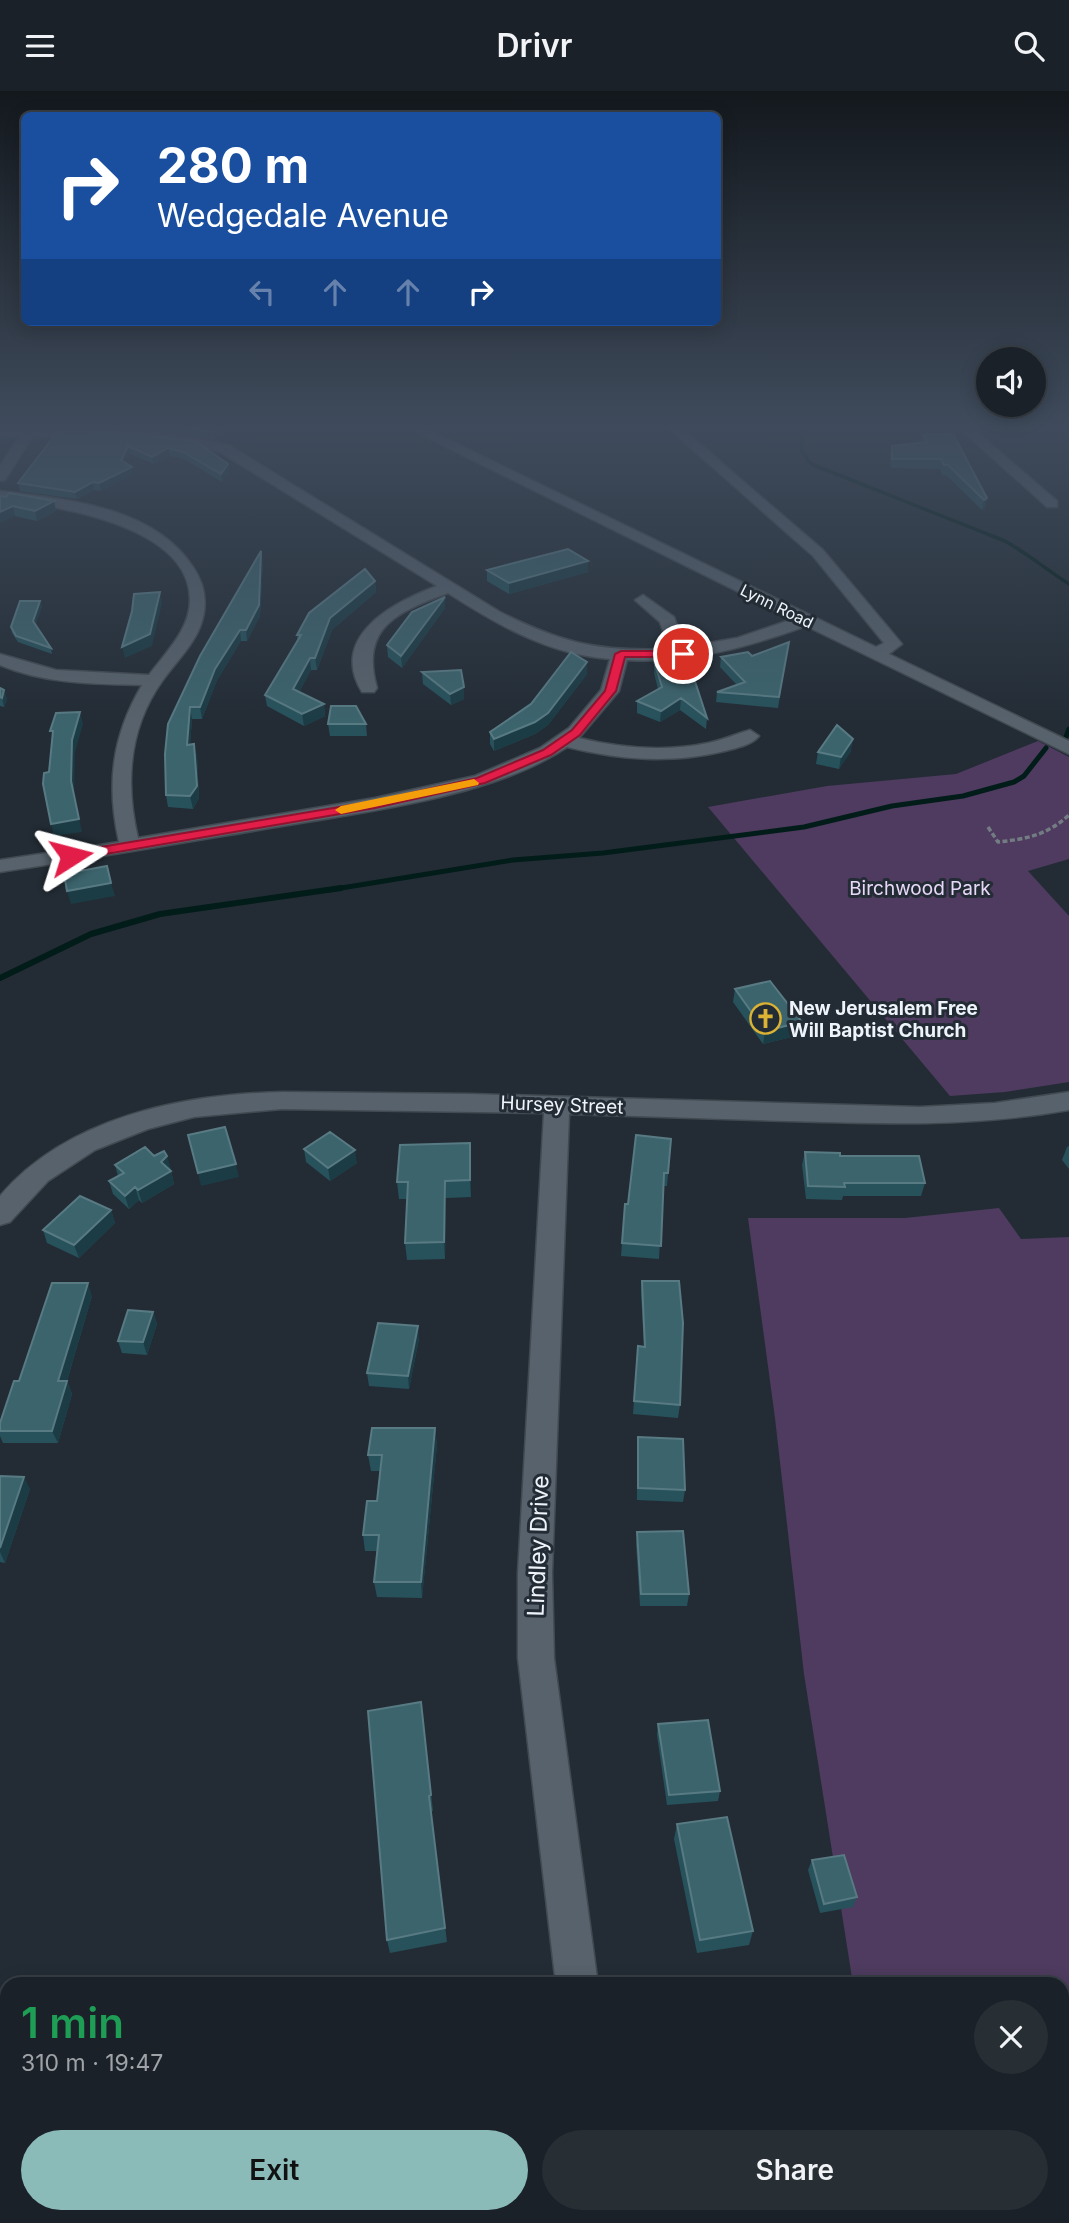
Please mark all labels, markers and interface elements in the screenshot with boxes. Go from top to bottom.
text: Drivr [497,26,572,65]
icon: menu [21,27,59,65]
icon: search [1010,27,1048,65]
text: 280 m [157,136,309,195]
icon: right [42,140,133,231]
text: Wedgedale Avenue [157,196,449,235]
icon: left [243,273,281,311]
icon: ahead [316,273,354,311]
icon: ahead [389,273,427,311]
icon: right [462,273,500,311]
map controls [976,347,1046,417]
button: sound [976,347,1046,417]
street label: Lynn Road [737,580,817,632]
pin [653,624,713,684]
icon: arrive [664,635,702,673]
position arrow [34,819,108,893]
park label: Birchwood Park [849,877,991,900]
place label: New Jerusalem Free Will Baptist Church [789,997,978,1042]
church icon: New Jerusalem Free Will Baptist Church [749,1002,783,1036]
street label: Hursey Street [500,1091,624,1119]
street label: Lindley Drive [522,1475,554,1617]
text: 1 min [21,1997,124,2048]
button: close [974,2000,1048,2074]
text: 310 m · 19:47 [21,2049,163,2077]
button: Exit [21,2130,528,2210]
button: Share [542,2130,1048,2210]

